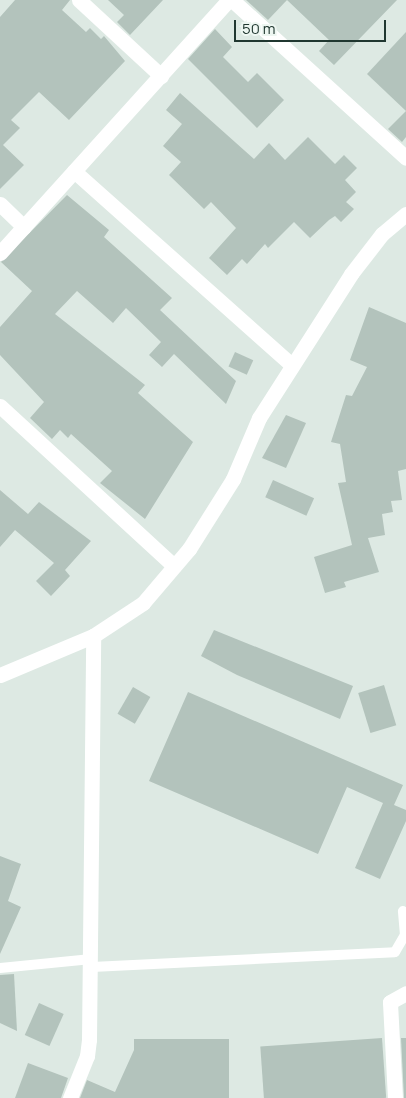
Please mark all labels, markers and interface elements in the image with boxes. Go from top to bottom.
scale bar [236,10,388,42]
text: 50 m [242,18,276,39]

